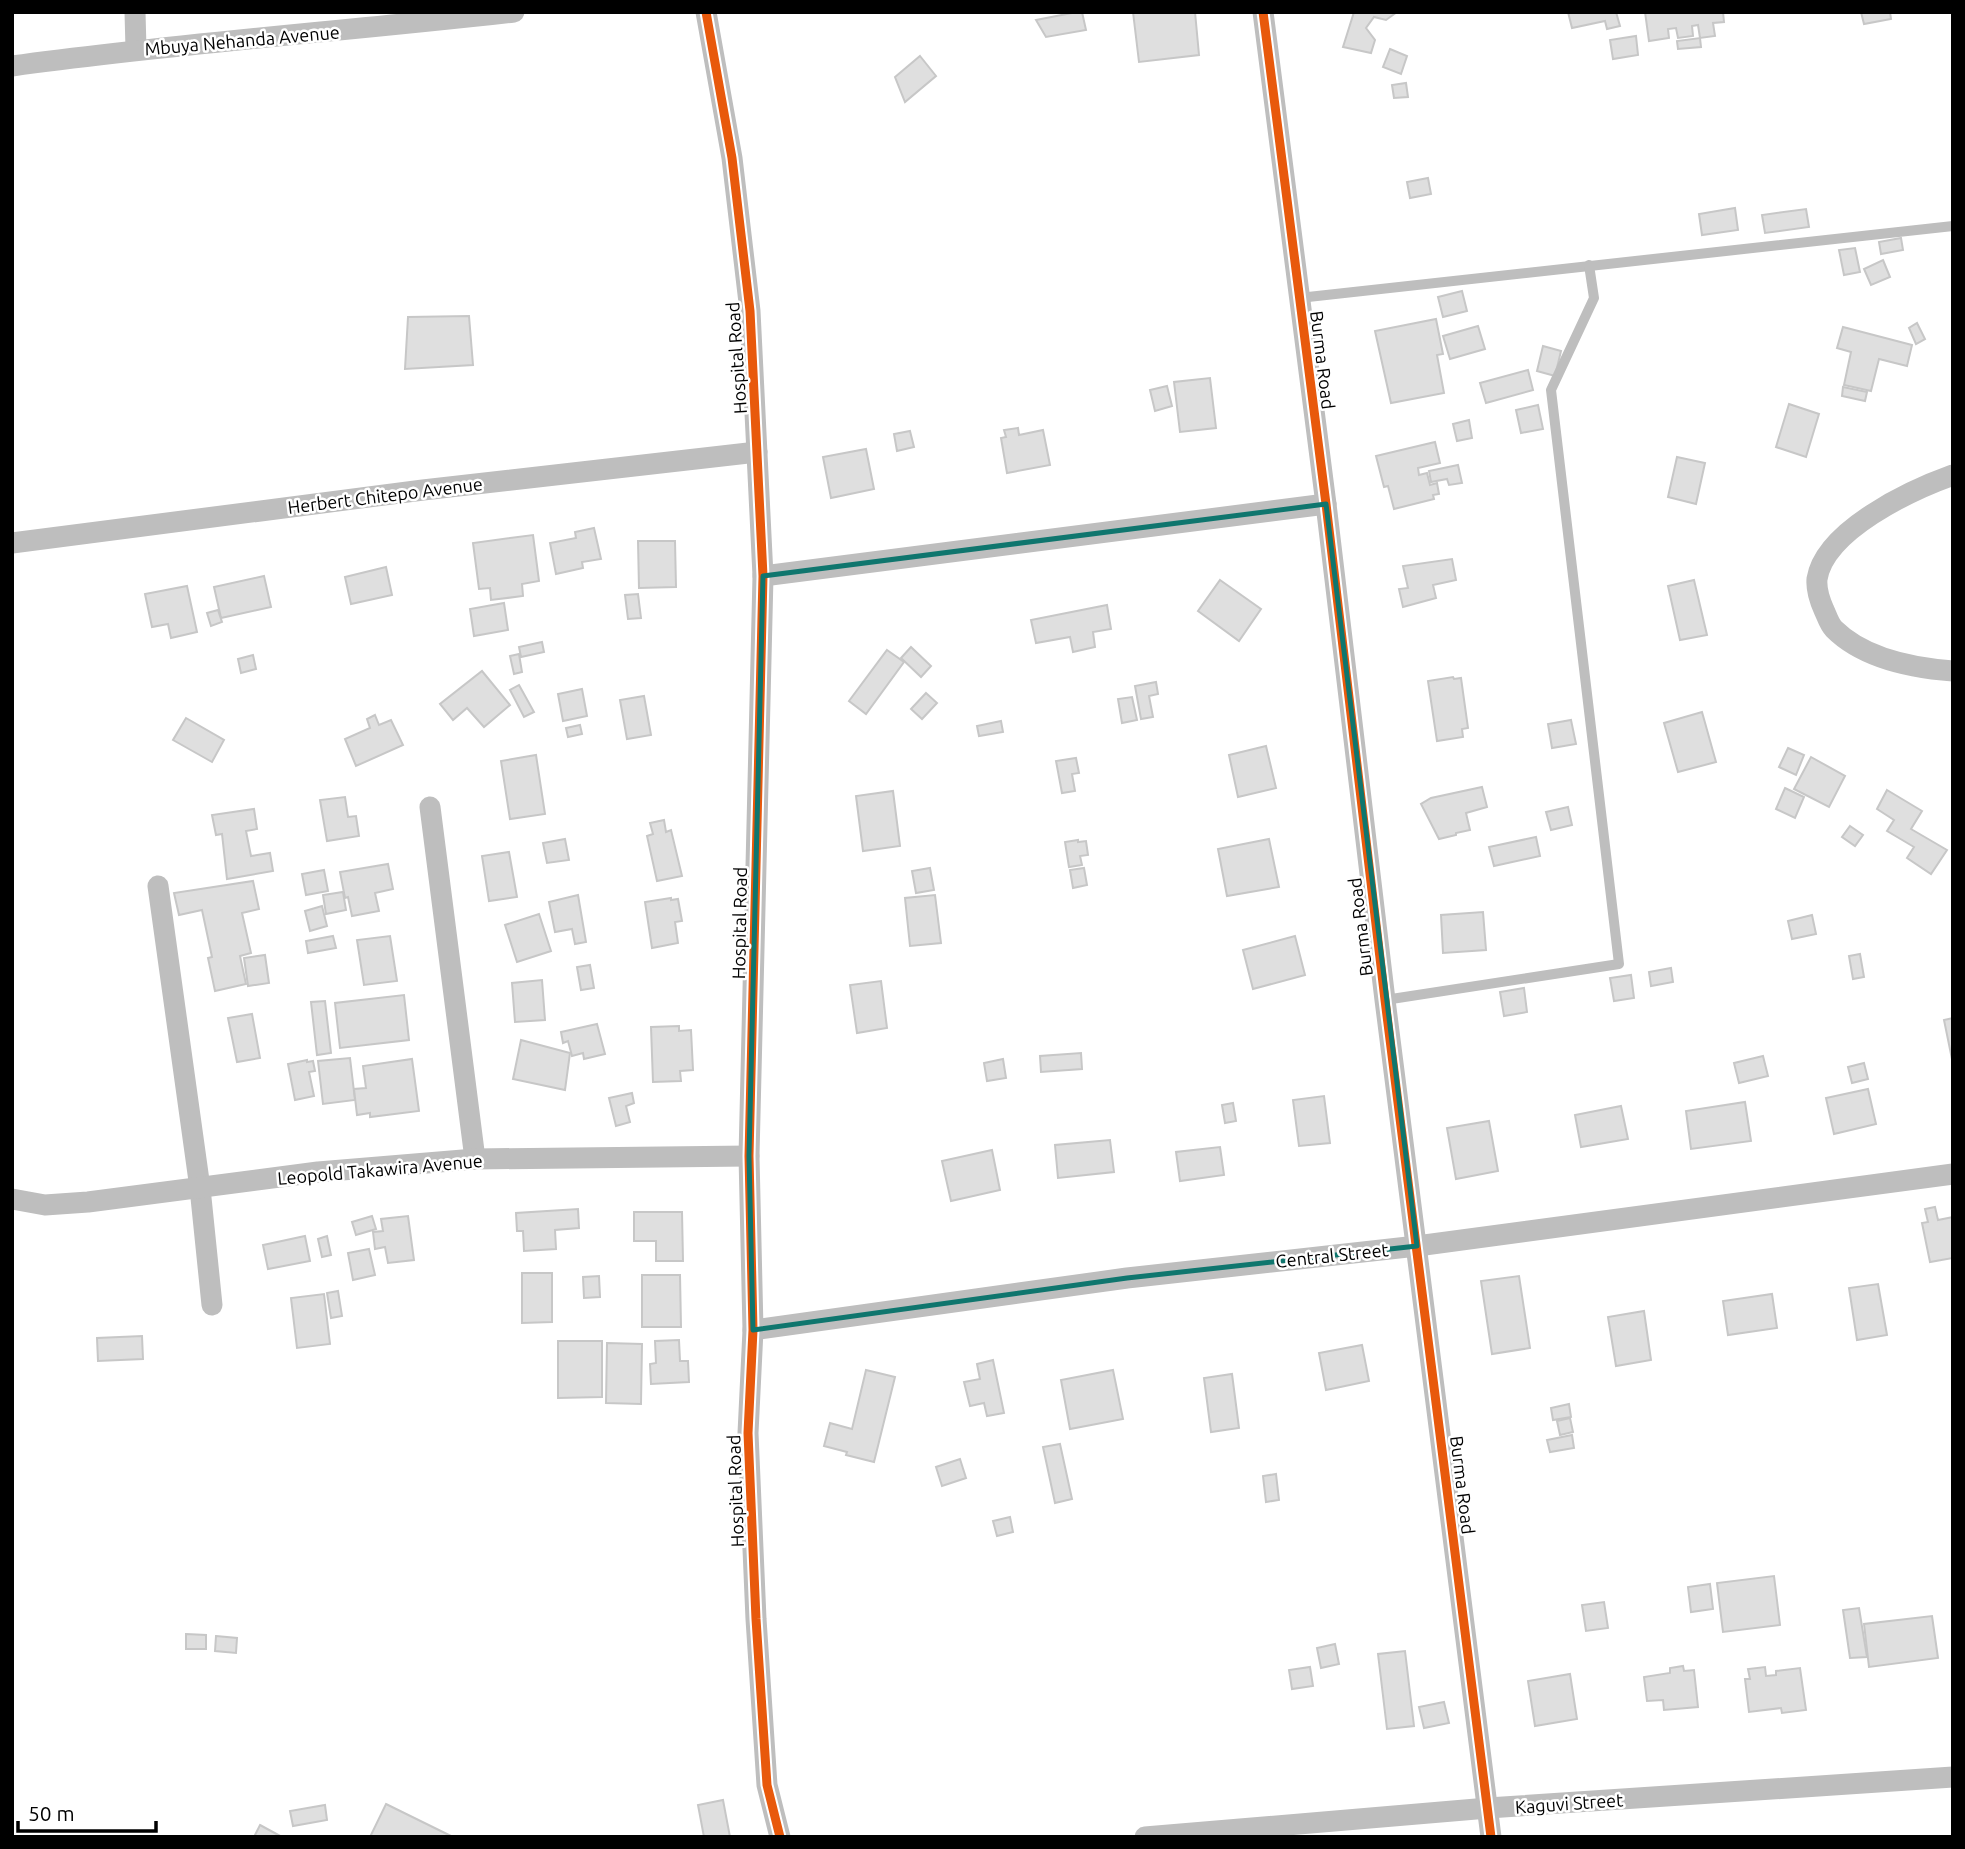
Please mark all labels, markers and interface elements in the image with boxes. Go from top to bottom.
street label: Mbuya Nehanda Avenue [144,22,340,58]
street label: Hospital Road [722,301,750,415]
street label: Burma Road [1307,310,1339,410]
street label: Herbert Chitepo Avenue [286,473,484,517]
street label: Hospital Road [728,867,750,979]
street label: Burma Road [1344,877,1376,977]
street label: Leopold Takawira Avenue [276,1150,484,1188]
street label: Central Street [1275,1239,1389,1271]
street label: Hospital Road [723,1434,747,1548]
street label: Burma Road [1447,1435,1479,1535]
street label: Kaguvi Street [1514,1789,1624,1817]
scale bar [18,1790,156,1834]
text: 50 m [28,1801,75,1825]

